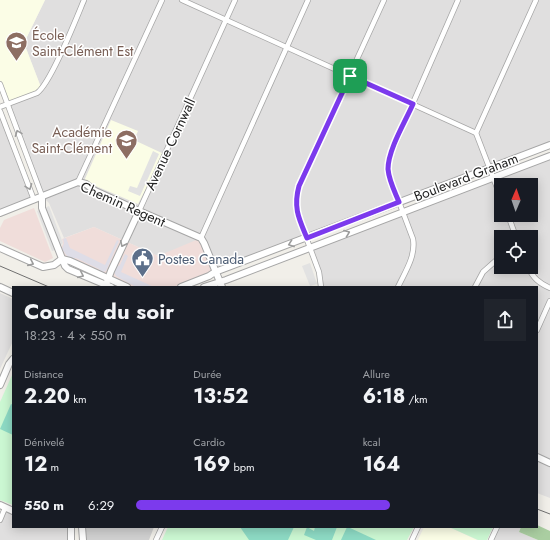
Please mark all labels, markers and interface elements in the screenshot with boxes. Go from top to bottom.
place label: École Saint-Clément Est [32,25,134,61]
school or university icon: École Saint-Clément Est [3,30,29,63]
pin [333,59,367,93]
icon: arrive [339,65,361,87]
street label: Avenue Cornwall [140,95,200,193]
place label: Académie Saint-Clément [31,122,113,158]
school or university icon: Académie Saint-Clément [114,127,140,160]
one-way arrow [15,130,23,137]
street label: Boulevard Graham [411,148,521,206]
street label: Chemin Regent [77,176,169,232]
north arrow [494,178,538,222]
map controls [494,178,538,274]
one-way arrow [25,183,33,190]
one-way arrow [344,230,351,238]
button: locate [494,230,538,274]
one-way arrow [288,239,295,247]
one-way arrow [120,240,128,248]
public building icon: Postes Canada [130,246,156,279]
place label: Postes Canada [158,249,244,269]
one-way arrow [27,258,34,266]
one-way arrow [77,270,85,278]
text: Course du soir [24,295,174,327]
button: share [484,299,526,341]
text: 18:23 · 4 × 550 m [24,326,127,345]
text: Distance [24,366,63,382]
text: Durée [193,366,222,382]
text: Allure [363,366,390,382]
text: 2.20 [24,382,70,411]
text: 13:52 [193,382,248,411]
text: 6:18 [363,382,405,411]
text: km [70,391,87,407]
text: /km [405,391,428,407]
text: Dénivelé [24,434,64,450]
text: Cardio [193,434,225,450]
text: kcal [363,434,380,450]
text: 12 [24,450,47,479]
text: 169 [193,450,230,479]
text: 164 [363,450,400,479]
text: m [47,459,59,475]
text: bpm [230,459,255,475]
text: 550 m [24,496,64,515]
text: 6:29 [88,496,114,515]

